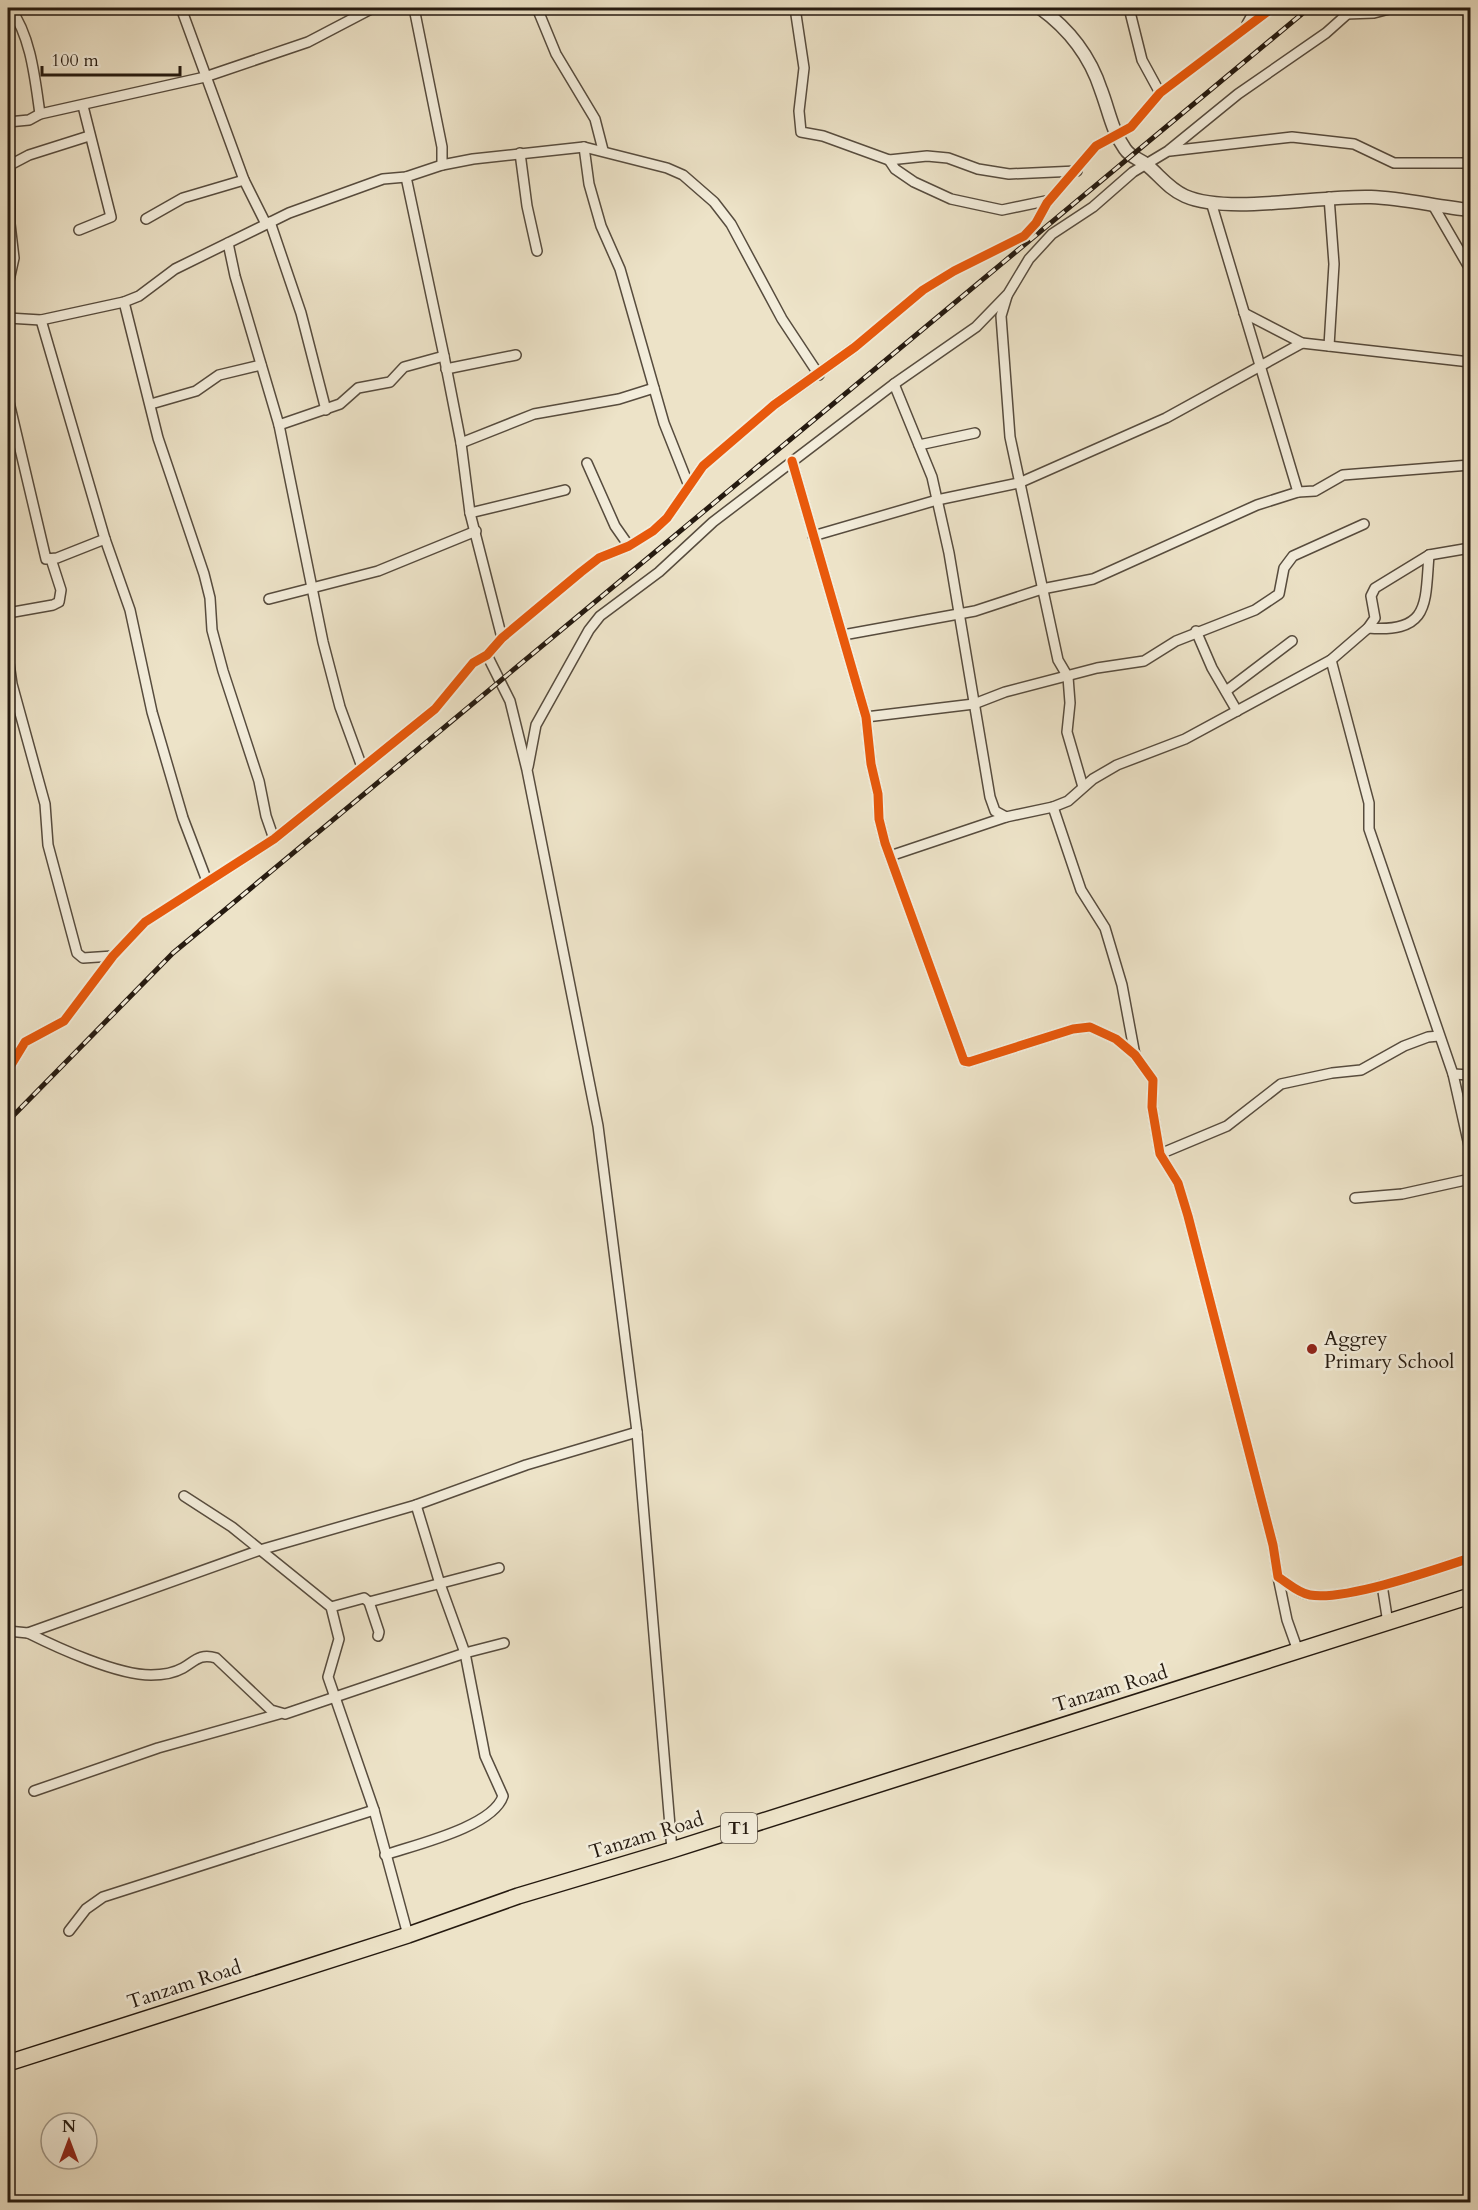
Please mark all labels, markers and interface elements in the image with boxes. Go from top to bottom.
scale bar [42,39,180,77]
text: 100 m [51,48,99,73]
place label: Aggrey Primary School [1324,1325,1454,1375]
marker: Aggrey Primary School [1305,1342,1319,1356]
street label: Tanzam Road [1050,1658,1171,1719]
street label: Tanzam Road [586,1805,707,1866]
road number: T1 [721,1813,757,1843]
street label: Tanzam Road [124,1953,245,2016]
north arrow [39,2111,99,2171]
text: N [62,2116,76,2138]

